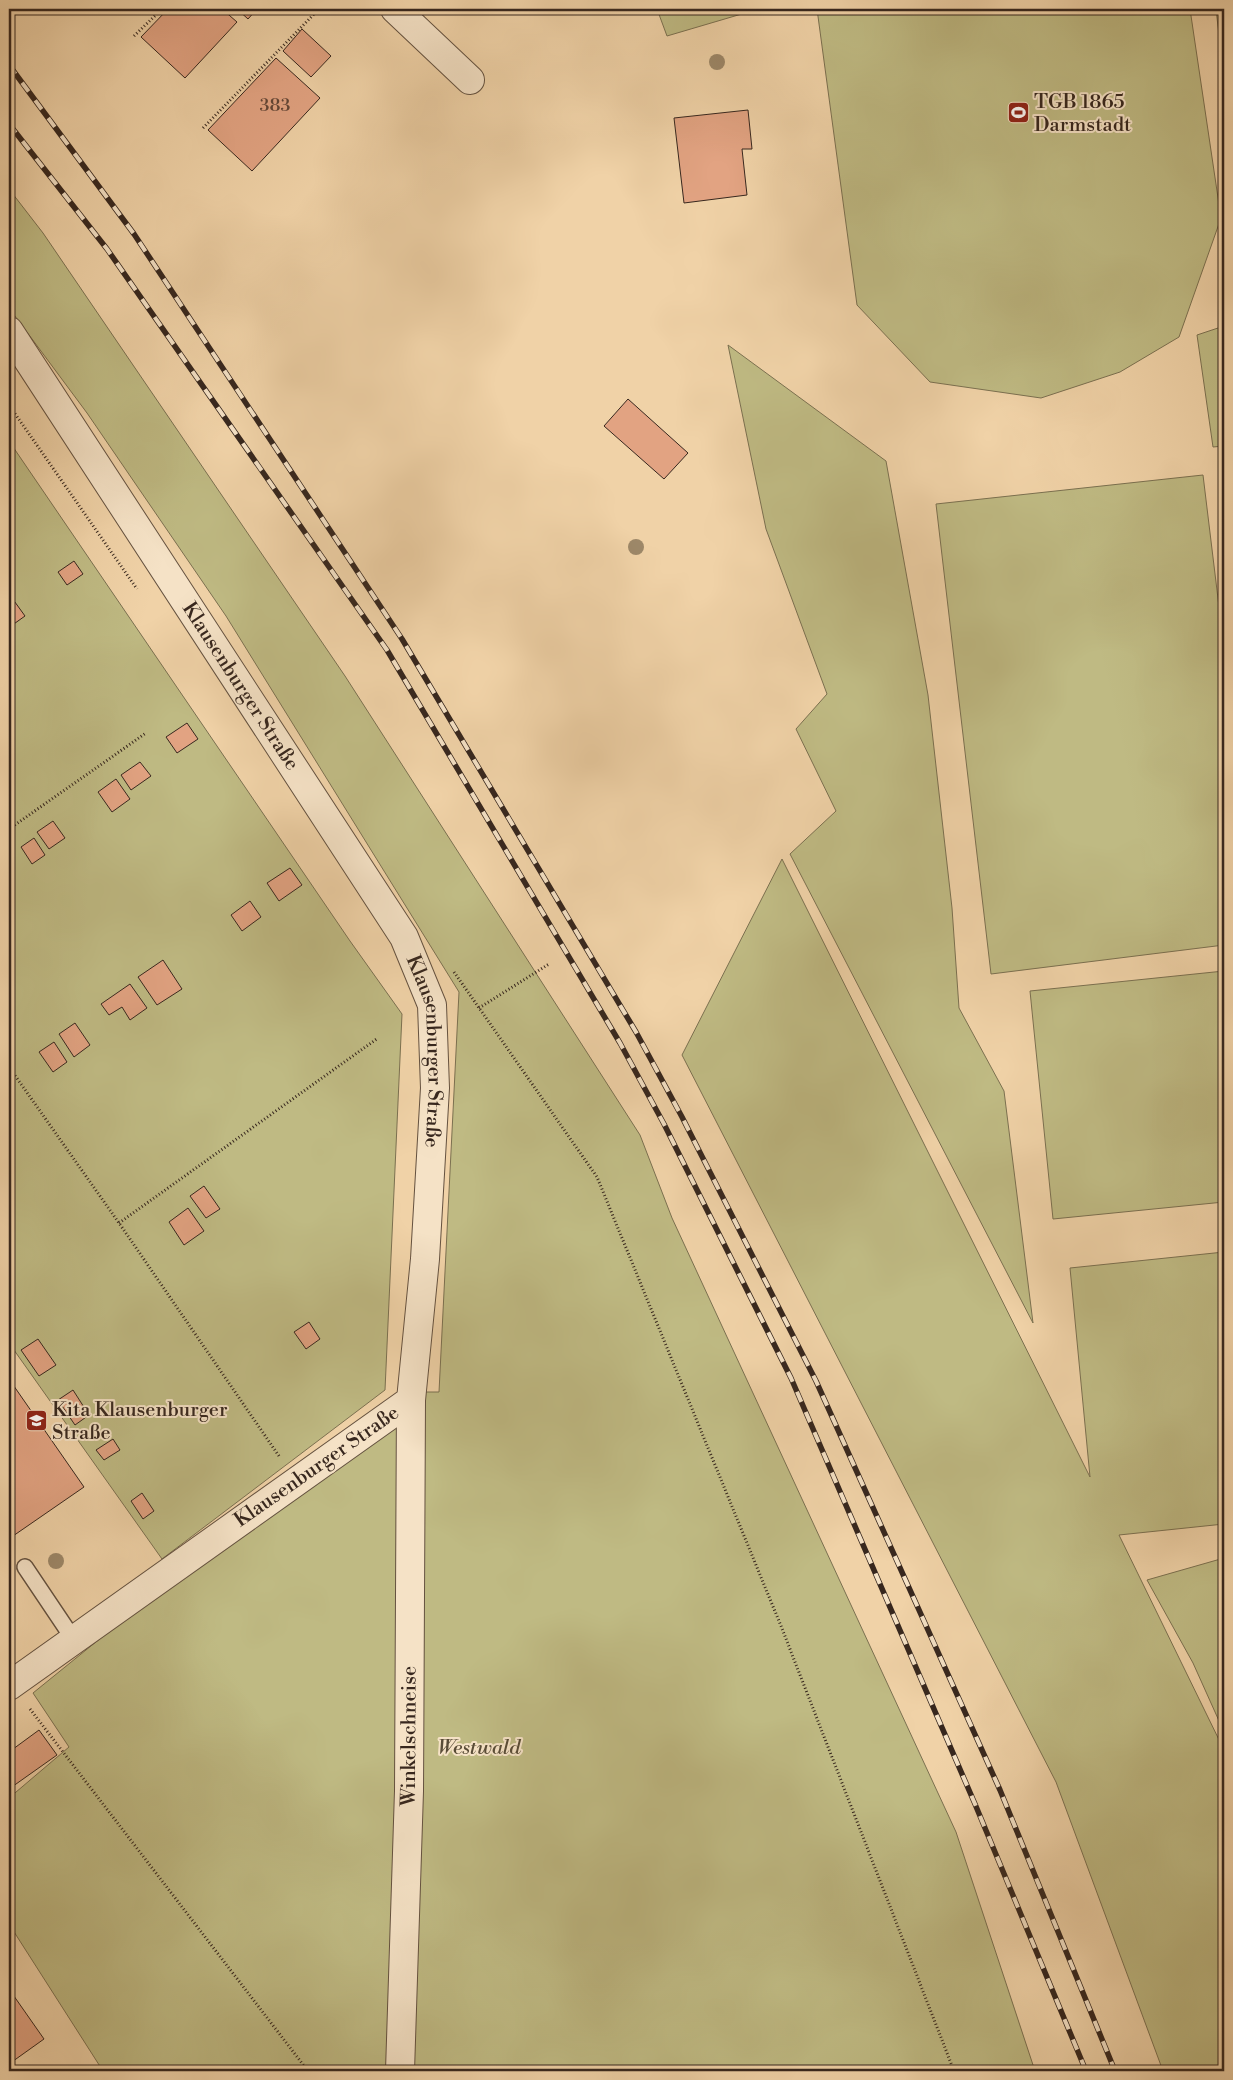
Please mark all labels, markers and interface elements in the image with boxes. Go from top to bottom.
place label: TGB 1865 Darmstadt [1034,90,1131,138]
house number: 383 [260,94,291,117]
sports icon: TGB 1865 Darmstadt [1006,101,1030,125]
street label: Klausenburger Straße [177,597,304,775]
street label: Klausenburger Straße [400,951,448,1149]
place label: Kita Klausenburger Straße [52,1398,228,1446]
street label: Klausenburger Straße [230,1401,404,1533]
school or university icon: Kita Klausenburger Straße [24,1409,48,1433]
street label: Winkelschneise [396,1666,422,1808]
park label: Westwald [438,1736,521,1761]

